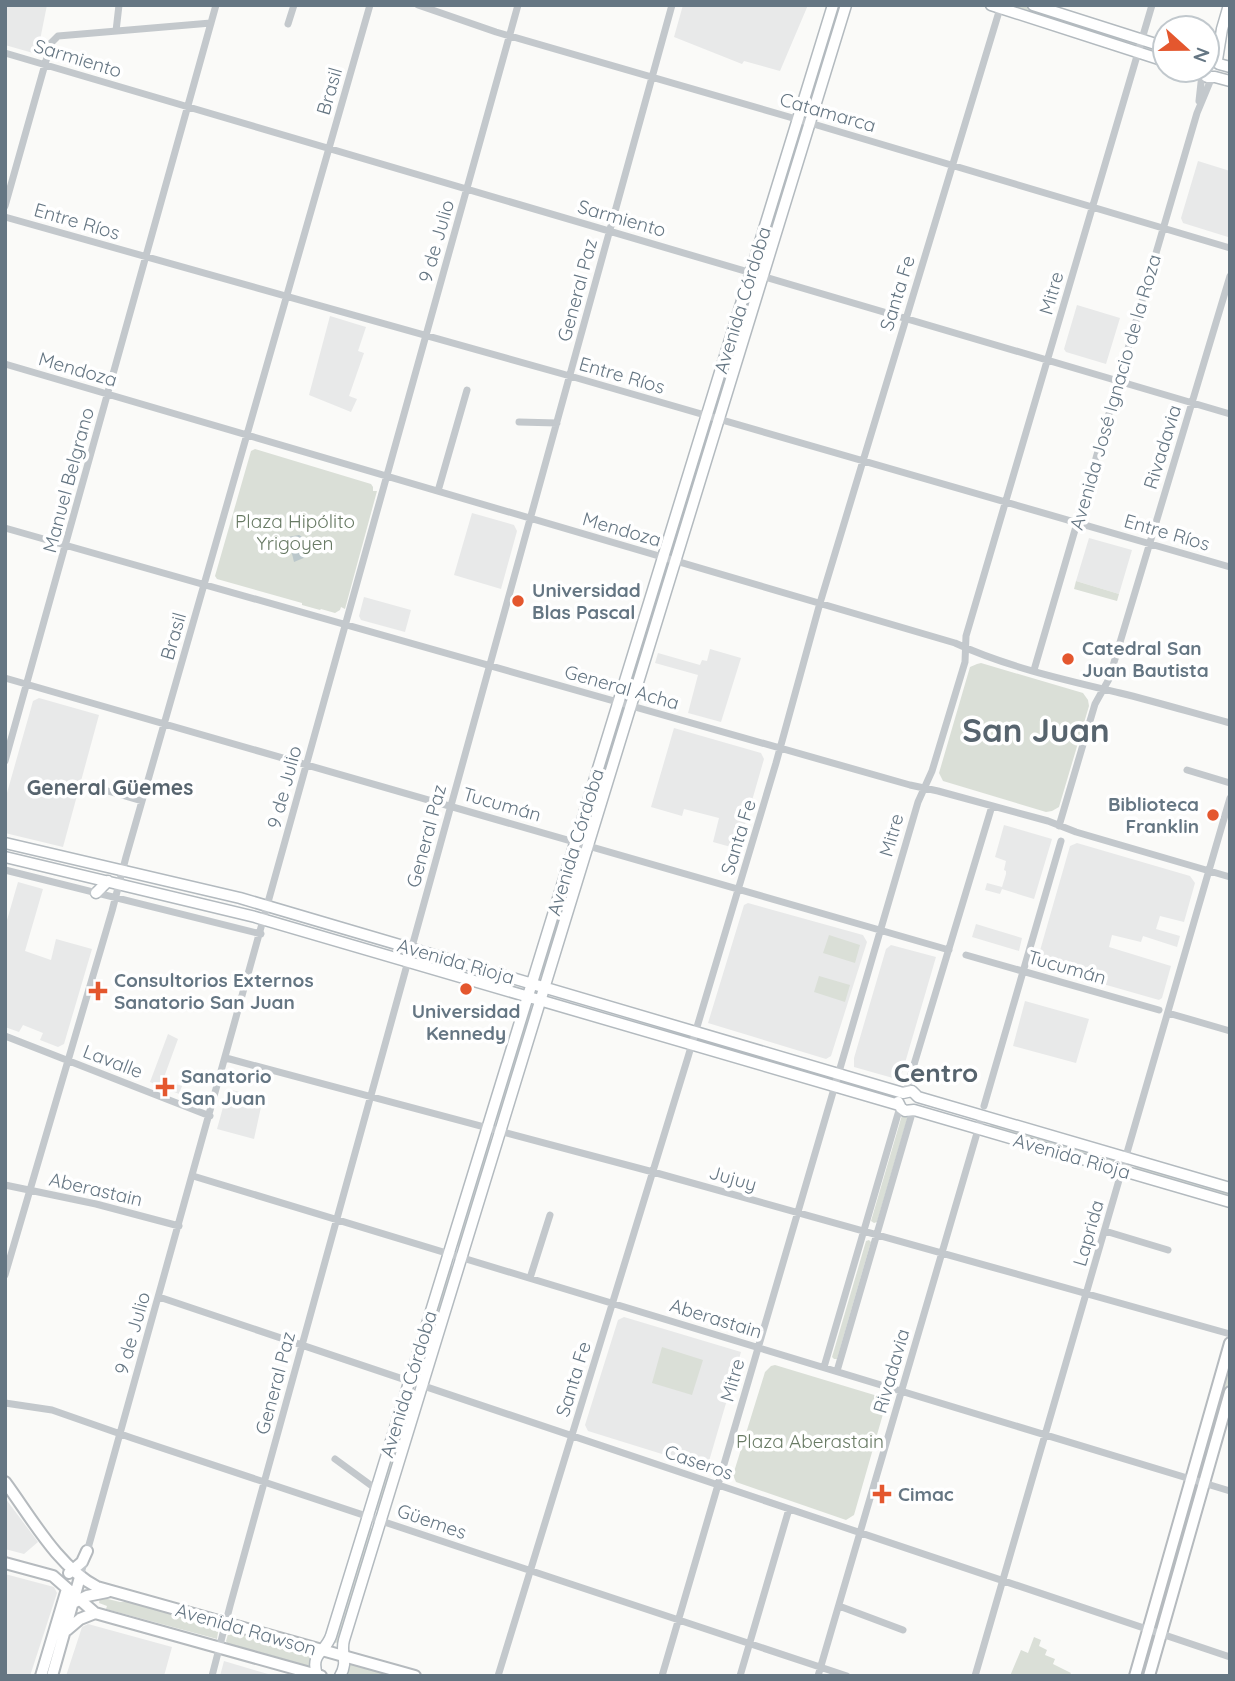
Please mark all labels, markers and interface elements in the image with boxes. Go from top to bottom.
north arrow [1151,14,1221,84]
street label: Sarmiento [31,33,125,83]
text: N [1188,44,1216,66]
street label: Brasil [311,64,347,118]
street label: Catamarca [777,87,879,137]
street label: Sarmiento [575,194,669,242]
street label: Entre Ríos [31,197,123,245]
street label: 9 de Julio [413,197,459,285]
street label: Avenida Córdoba [708,224,776,376]
street label: General Paz [552,236,602,344]
street label: Avenida José Ignacio de la Roza [1064,251,1166,533]
street label: Santa Fe [874,252,920,334]
street label: Mitre [1033,269,1069,317]
street label: Mendoza [36,346,120,392]
street label: Entre Ríos [576,351,668,399]
street label: Rivadavia [1138,402,1186,492]
street label: Manuel Belgrano [37,405,99,555]
street label: Mendoza [580,506,664,552]
street label: Entre Ríos [1121,508,1213,556]
park label: Plaza Hipólito Yrigoyen [235,509,355,555]
place label: Universidad Blas Pascal [532,578,641,624]
marker: Universidad Blas Pascal [510,593,526,609]
street label: Brasil [155,609,191,663]
place label: Catedral San Juan Bautista [1082,636,1209,682]
marker: Catedral San Juan Bautista [1060,651,1076,667]
street label: General Acha [562,659,682,715]
district label: San Juan [962,709,1110,750]
street label: 9 de Julio [261,743,307,831]
street label: Avenida Córdoba [541,766,609,918]
district label: General Güemes [27,774,193,800]
street label: Tucumán [460,781,544,827]
street label: General Paz [401,782,451,890]
place label: Biblioteca Franklin [1108,792,1199,838]
street label: Santa Fe [715,796,761,878]
marker: Biblioteca Franklin [1205,807,1221,823]
street label: Mitre [873,811,909,859]
street label: Avenida Rioja [395,933,517,989]
street label: Tucumán [1025,944,1109,990]
place label: Consultorios Externos Sanatorio San Juan [114,968,314,1014]
marker: Consultorios Externos Sanatorio San Juan [88,981,108,1001]
marker: Universidad Kennedy [458,981,474,997]
place label: Universidad Kennedy [412,999,520,1045]
street label: Lavalle [80,1039,146,1083]
district label: Centro [894,1056,978,1089]
place label: Sanatorio San Juan [181,1064,272,1110]
marker: Sanatorio San Juan [155,1077,175,1097]
street label: Avenida Rioja [1011,1128,1133,1184]
street label: Jujuy [706,1160,760,1196]
street label: Aberastain [47,1167,145,1211]
street label: Laprida [1067,1197,1109,1269]
street label: 9 de Julio [109,1289,155,1377]
street label: Aberastain [667,1293,765,1343]
street label: Avenida Córdoba [374,1308,442,1460]
street label: Rivadavia [868,1326,914,1416]
street label: General Paz [250,1329,300,1437]
street label: Santa Fe [550,1338,596,1420]
street label: Mitre [714,1356,750,1404]
park label: Plaza Aberastain [736,1429,884,1453]
street label: Caseros [662,1439,736,1485]
place label: Cimac [898,1482,954,1506]
marker: Cimac [872,1484,892,1504]
street label: Güemes [394,1498,470,1544]
street label: Avenida Rawson [173,1597,319,1661]

